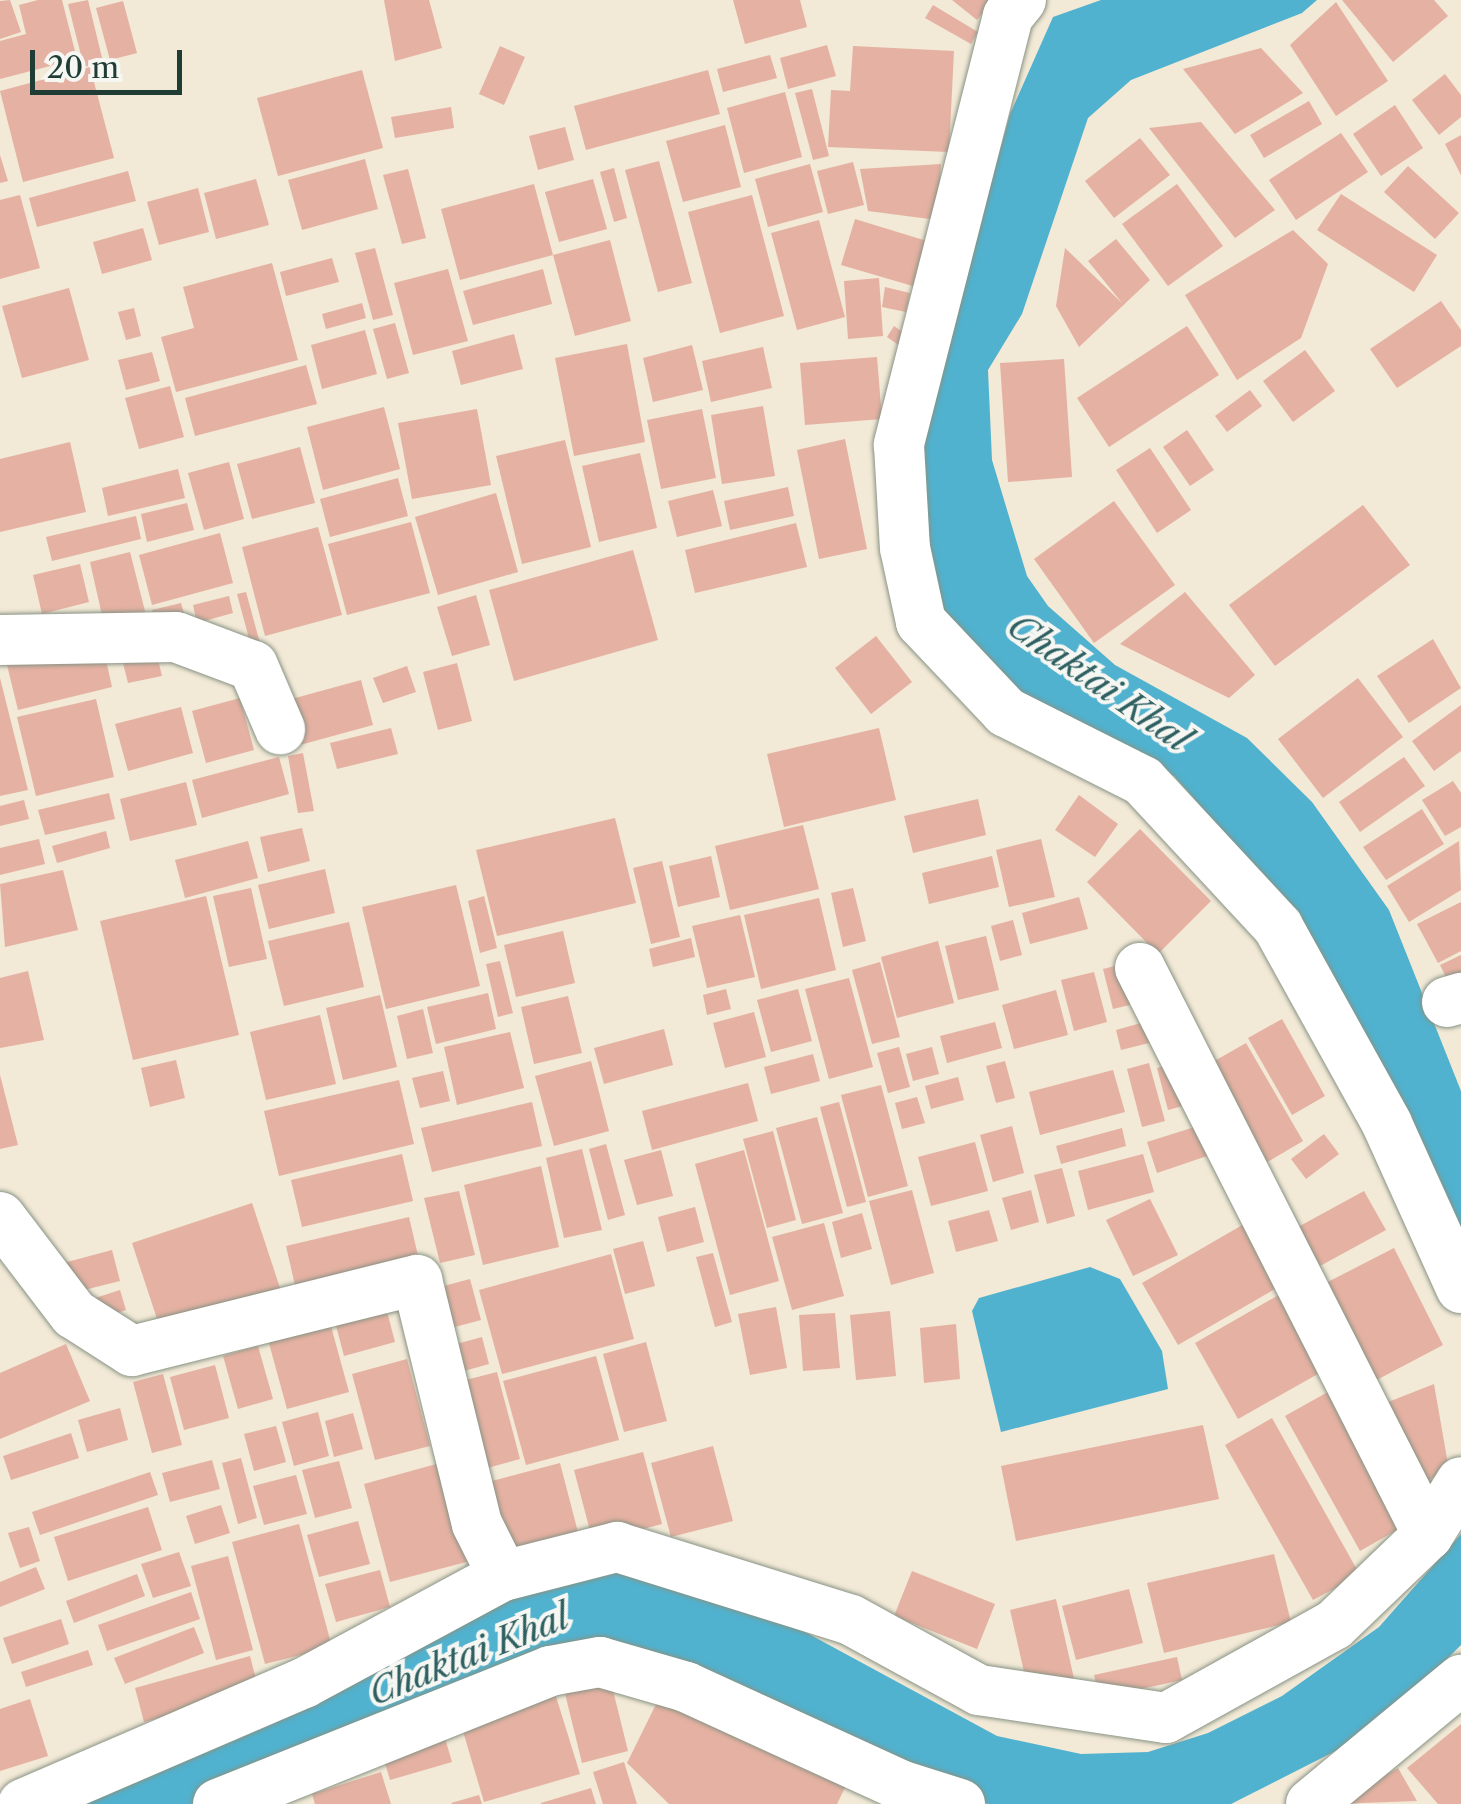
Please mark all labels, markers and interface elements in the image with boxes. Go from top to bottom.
scale bar [35,30,188,92]
text: 20 m [47,49,119,86]
water label: Chaktai Khal [1000,605,1198,761]
water label: Chaktai Khal [363,1596,575,1714]

